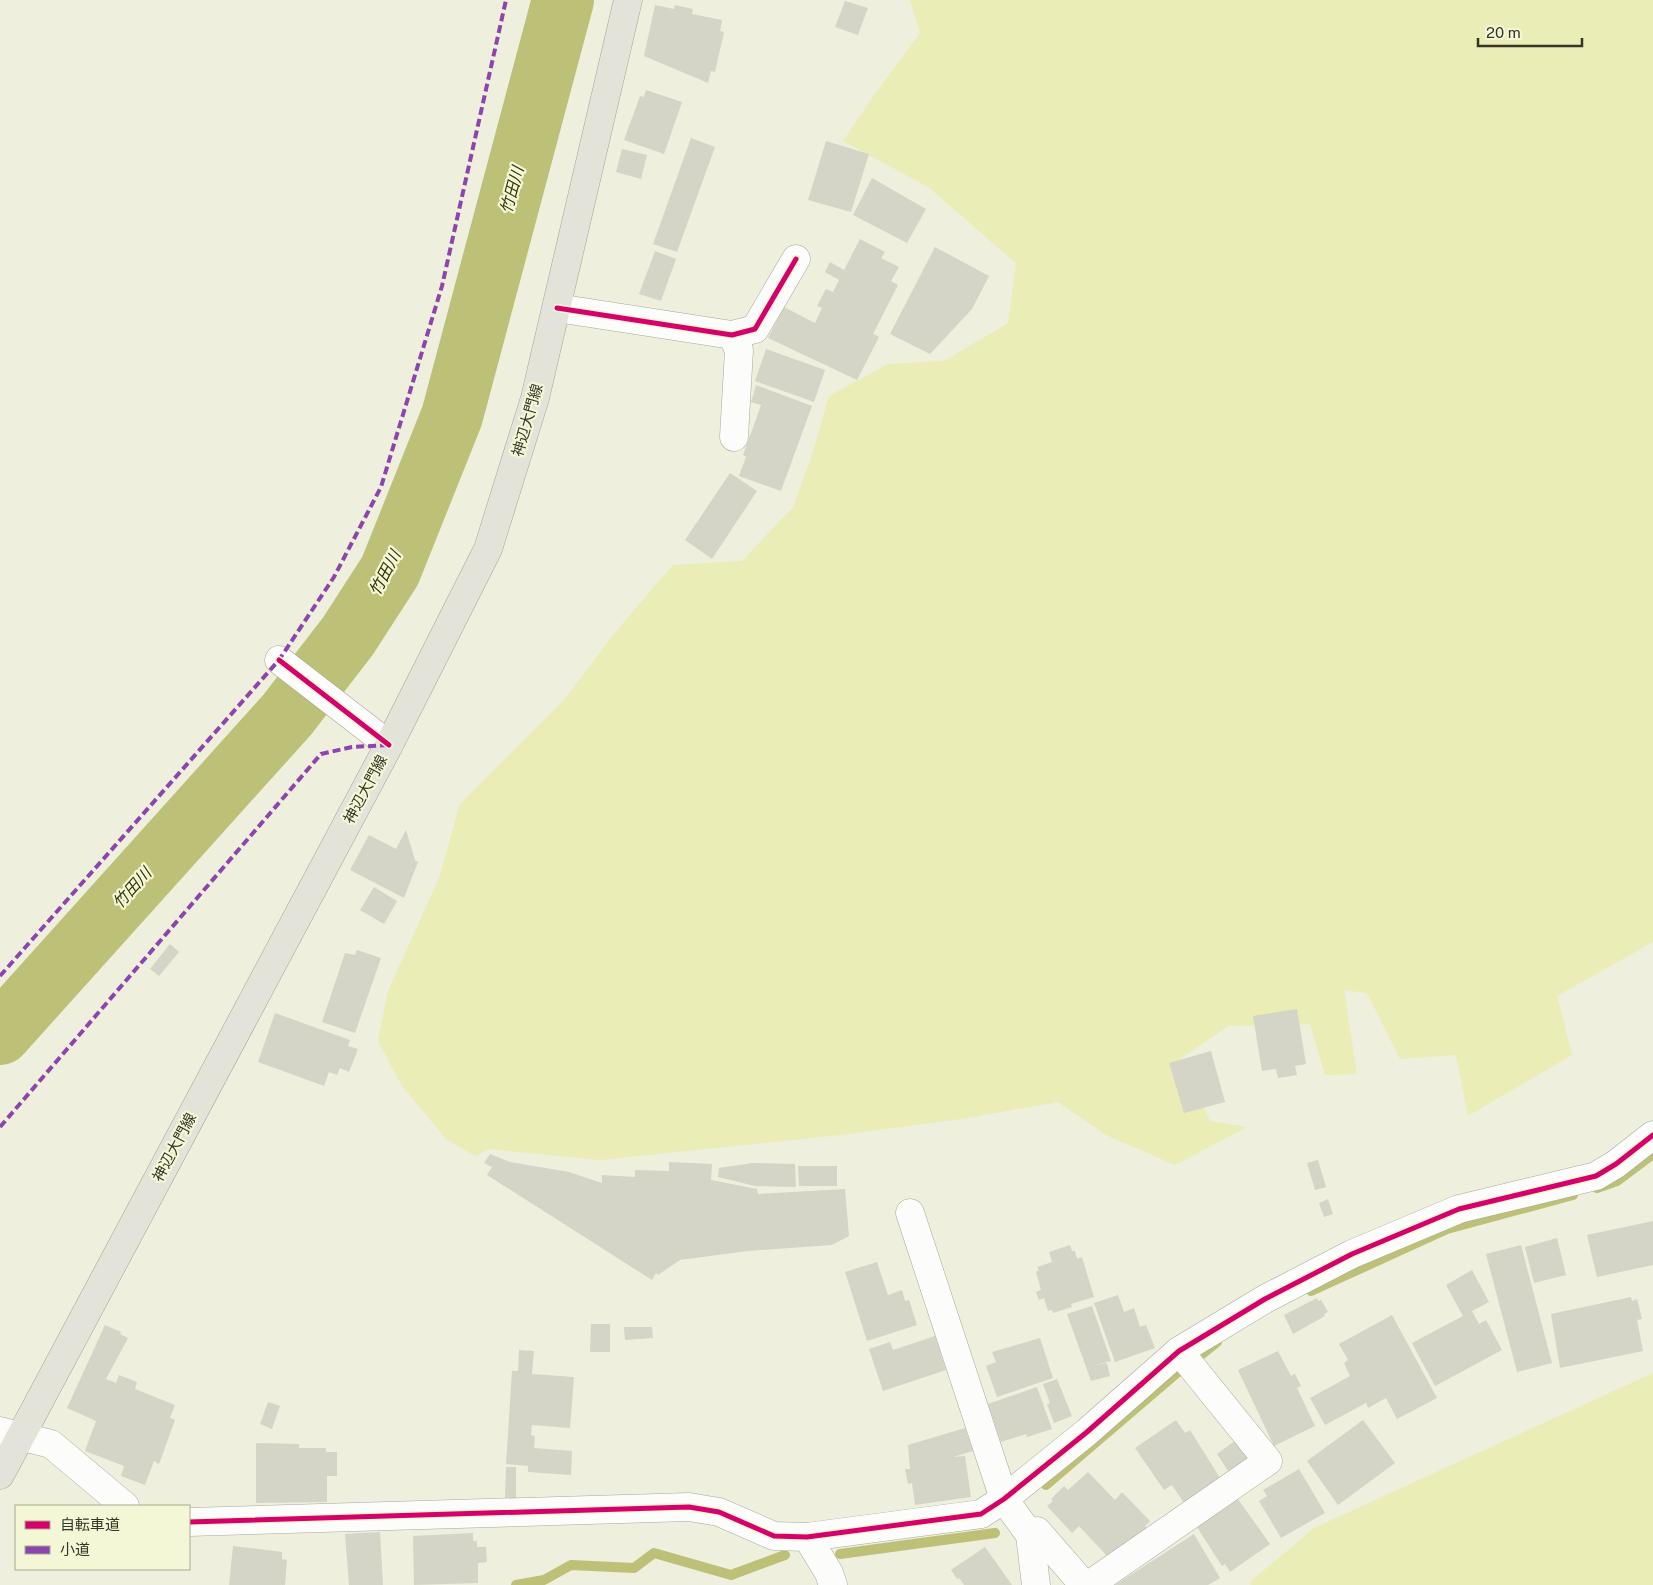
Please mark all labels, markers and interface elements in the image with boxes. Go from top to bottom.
scale bar [1478,15,1582,47]
text: 20 m [1486,24,1521,41]
water label: 竹田川 [497,162,528,216]
street label: 神辺大門線 [508,382,546,458]
water label: 竹田川 [365,546,406,599]
street label: 神辺大門線 [340,752,390,826]
water label: 竹田川 [109,862,156,912]
street label: 神辺大門線 [149,1110,199,1184]
legend [15,1505,190,1570]
text: 自転車道 [60,1516,120,1533]
text: 小道 [60,1541,90,1558]

